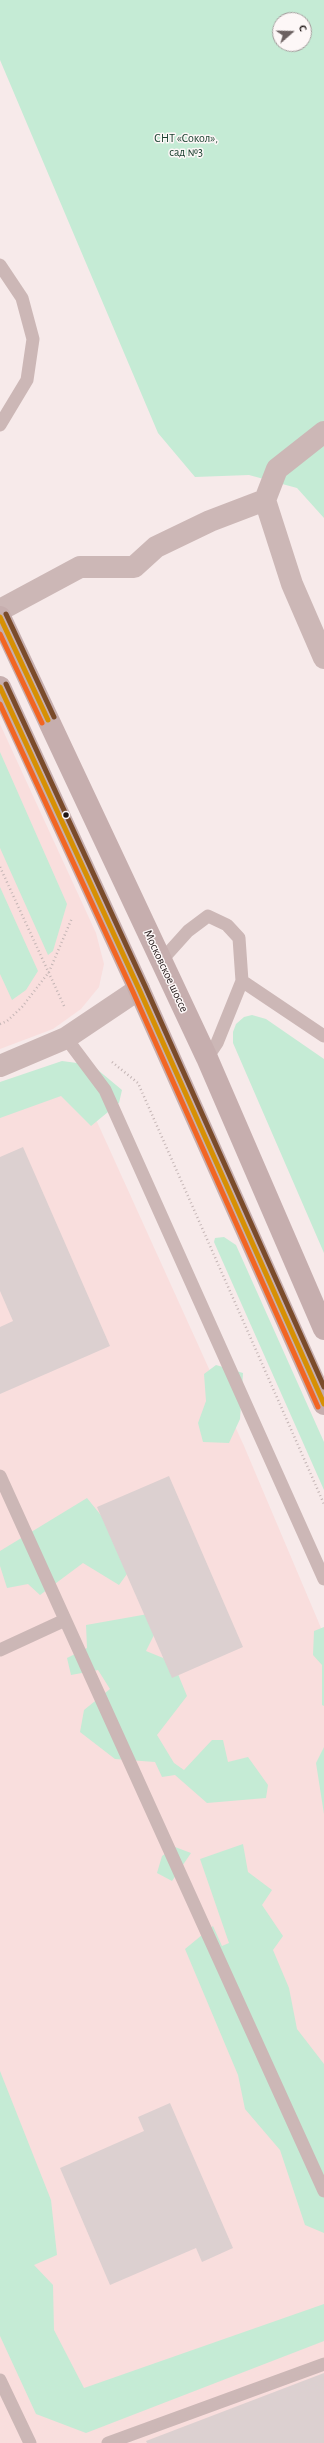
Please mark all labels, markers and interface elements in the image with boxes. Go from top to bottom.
north arrow [272,12,312,52]
text: С [297,23,309,33]
park label: СНТ «Сокол», сад №3 [154,131,218,159]
unlabelled marker [61,810,71,820]
street label: Московское шоссе [141,927,191,1015]

